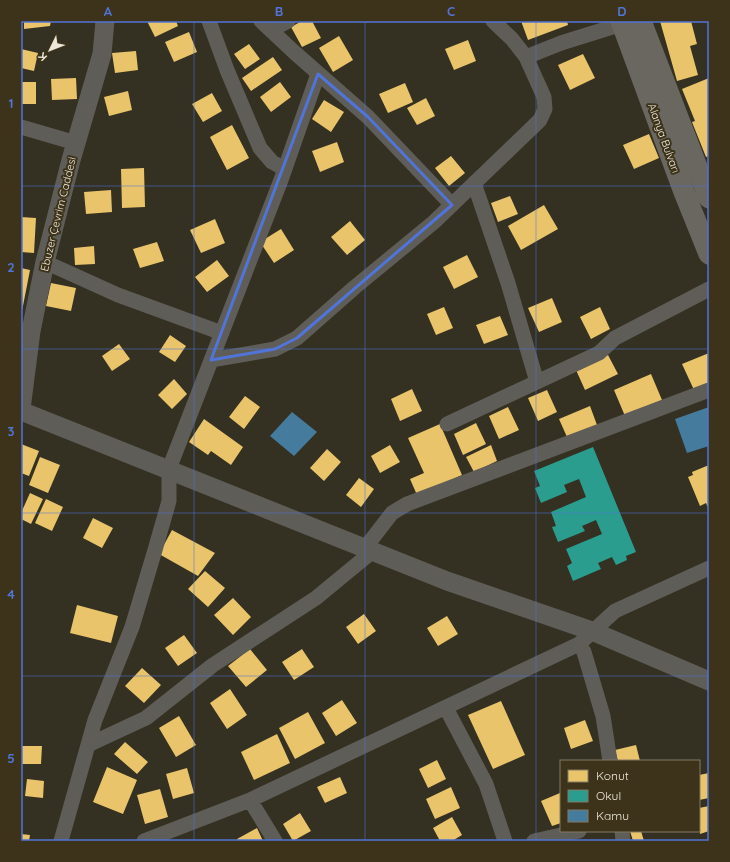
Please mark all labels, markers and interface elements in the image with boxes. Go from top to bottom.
text: A [104,3,113,19]
text: B [275,3,283,19]
text: C [447,3,455,19]
text: D [617,3,627,19]
north arrow [30,30,70,70]
text: K [35,49,50,64]
text: 1 [8,95,14,111]
street label: Alanya Bulvarı [645,101,683,175]
street label: Ebuzer Çevrim Caddesi [37,155,79,273]
text: 2 [7,259,15,275]
text: 3 [8,423,15,439]
text: 4 [7,586,15,602]
text: 5 [7,750,15,766]
legend [560,760,700,832]
text: Konut [596,768,629,783]
text: Okul [596,788,621,803]
text: Kamu [596,808,629,823]

